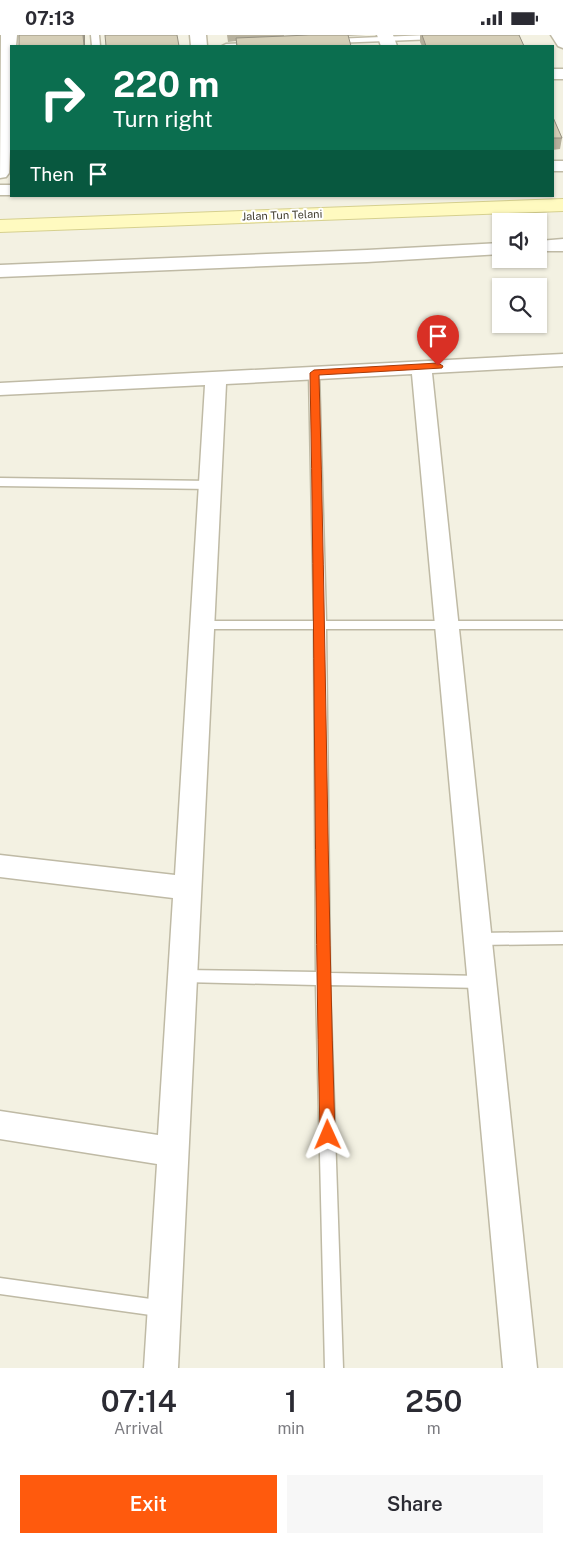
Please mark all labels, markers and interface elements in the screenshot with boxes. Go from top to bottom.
text: 07:13 [25,7,75,29]
text: 220 m [113,64,219,105]
icon: right [30,65,95,130]
text: Turn right [113,106,213,132]
icon: arrive [84,160,112,188]
text: Then [30,163,74,185]
street label: Jalan Tun Telani [242,208,322,222]
map controls [492,213,547,333]
button: sound [492,213,547,268]
button: search [492,278,547,333]
pin [417,315,459,366]
icon: arrive [424,322,452,350]
position arrow [301,1108,353,1160]
text: 07:14 [101,1383,177,1419]
text: 1 [285,1383,297,1419]
text: 250 [405,1383,462,1419]
text: Arrival [114,1419,163,1438]
text: min [277,1419,305,1438]
text: m [427,1419,441,1438]
button: Exit [20,1475,277,1533]
button: Share [287,1475,543,1533]

